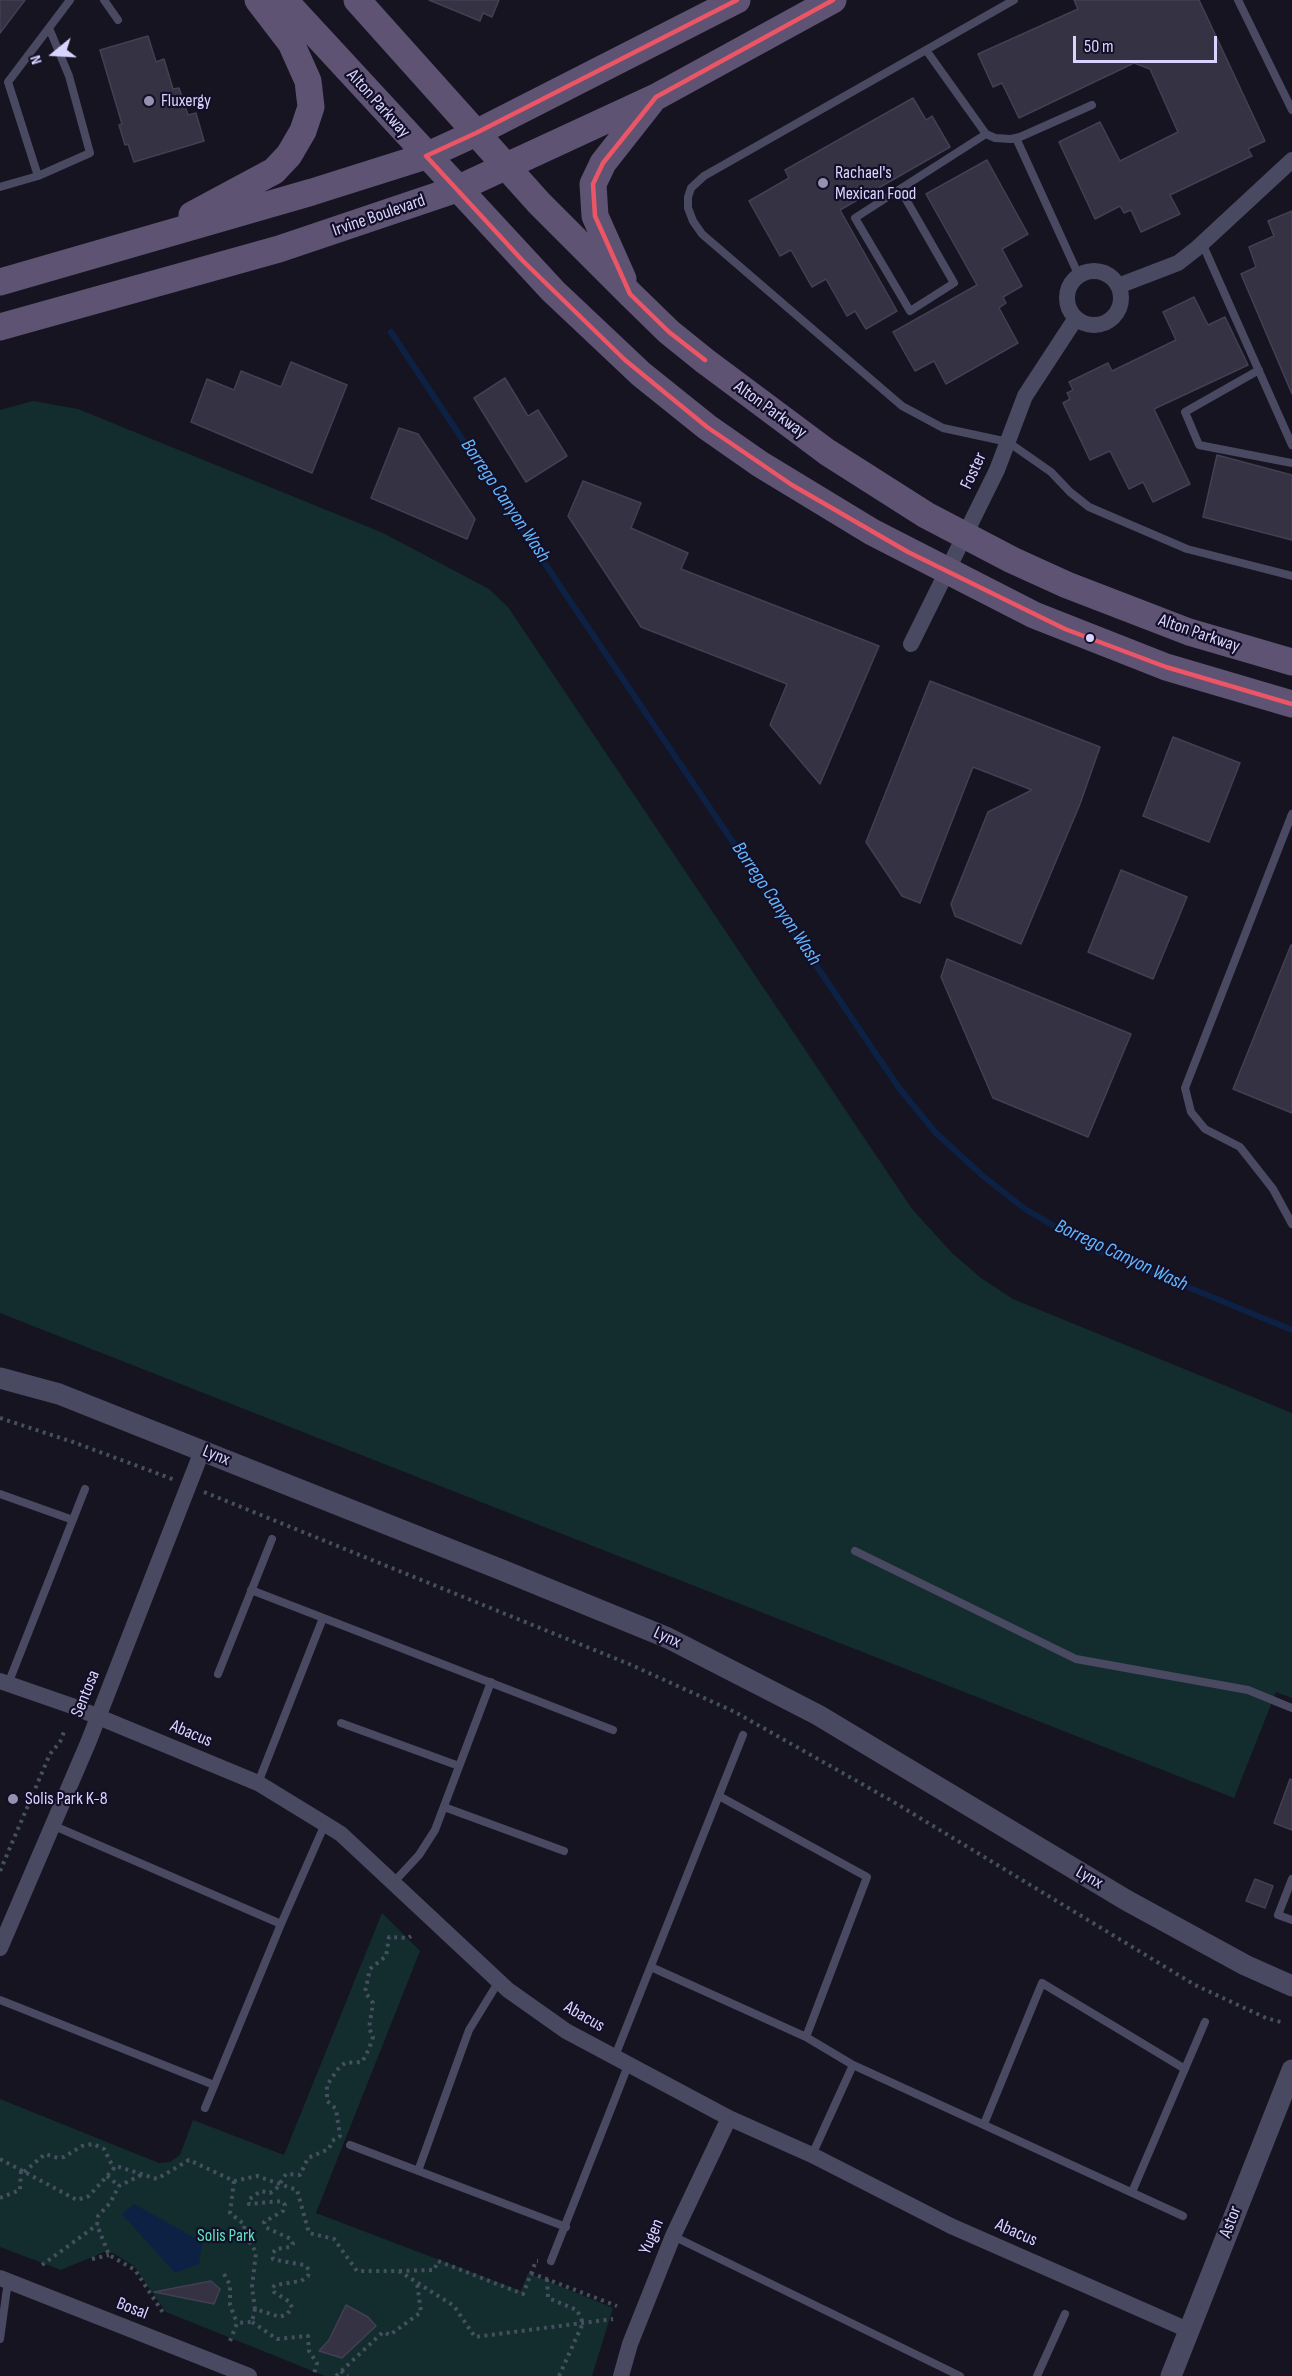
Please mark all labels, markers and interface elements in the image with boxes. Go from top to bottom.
north arrow [24,24,84,84]
scale bar [1076,24,1220,62]
text: 50 m [1084,36,1114,57]
text: N [26,53,47,67]
street label: Alton Parkway [342,65,414,143]
place label: Fluxergy [161,90,211,112]
marker: Fluxergy [142,94,156,108]
place label: Rachael's Mexican Food [835,162,916,204]
marker: Rachael's Mexican Food [816,176,830,190]
street label: Irvine Boulevard [330,190,428,242]
street label: Alton Parkway [729,376,811,444]
water label: Borrego Canyon Wash [455,435,555,567]
street label: Foster [956,449,992,493]
street label: Alton Parkway [1155,610,1243,658]
unlabelled marker [1084,632,1096,644]
water label: Borrego Canyon Wash [726,838,826,970]
water label: Borrego Canyon Wash [1051,1215,1191,1297]
street label: Lynx [199,1441,233,1471]
street label: Lynx [650,1622,684,1654]
street label: Sentosa [67,1667,105,1721]
street label: Abacus [167,1716,215,1752]
place label: Solis Park K-8 [25,1788,108,1810]
marker: Solis Park K-8 [6,1792,20,1806]
street label: Lynx [1072,1862,1106,1894]
street label: Abacus [560,1997,608,2037]
street label: Astor [1215,2203,1247,2241]
street label: Abacus [992,2214,1040,2252]
street label: Yugen [635,2216,669,2258]
park label: Solis Park [197,2225,255,2247]
street label: Bosal [113,2293,151,2325]

